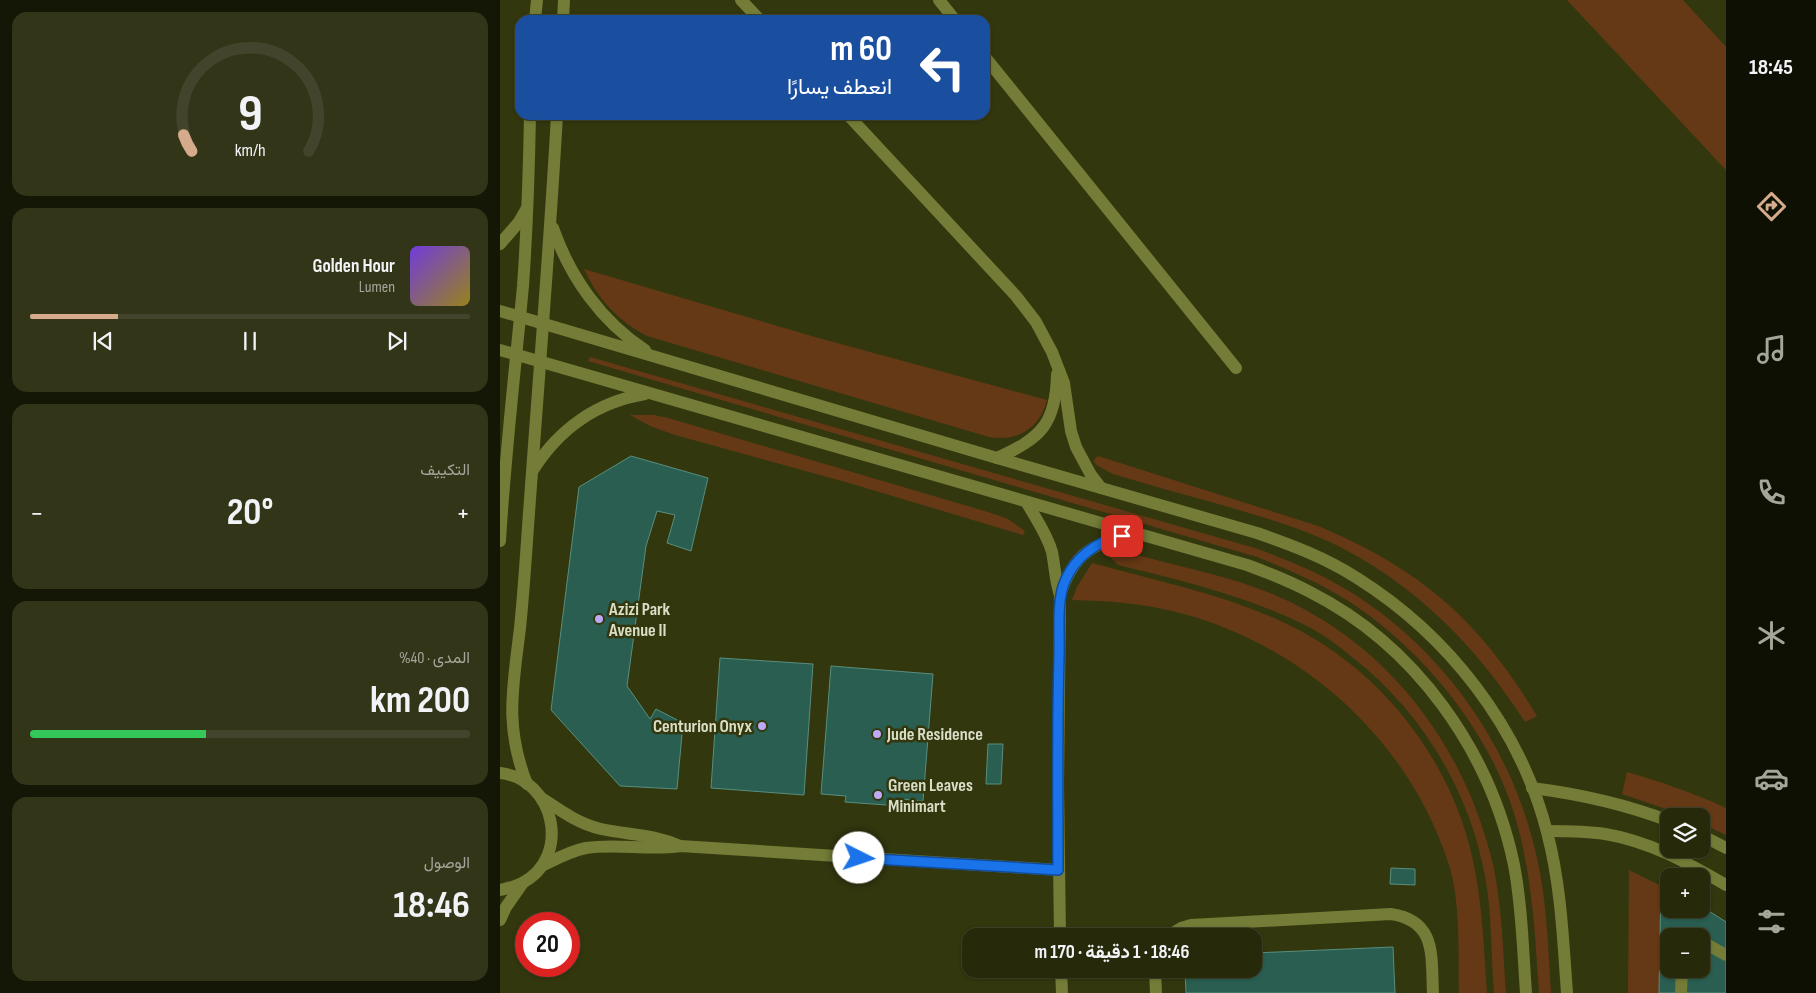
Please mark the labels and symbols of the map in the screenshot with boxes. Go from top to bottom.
pin [1101,515,1143,557]
place label: Azizi Park Avenue II [608,599,671,641]
marker: Azizi Park Avenue II [593,613,605,625]
place label: Centurion Onyx [653,716,752,737]
marker: Centurion Onyx [756,720,768,732]
place label: Jude Residence [886,724,983,745]
marker: Jude Residence [871,728,883,740]
place label: Green Leaves Minimart [888,775,973,817]
marker: Green Leaves Minimart [872,789,884,801]
position arrow [832,831,884,883]
speed limit sign: 20 [515,912,580,977]

